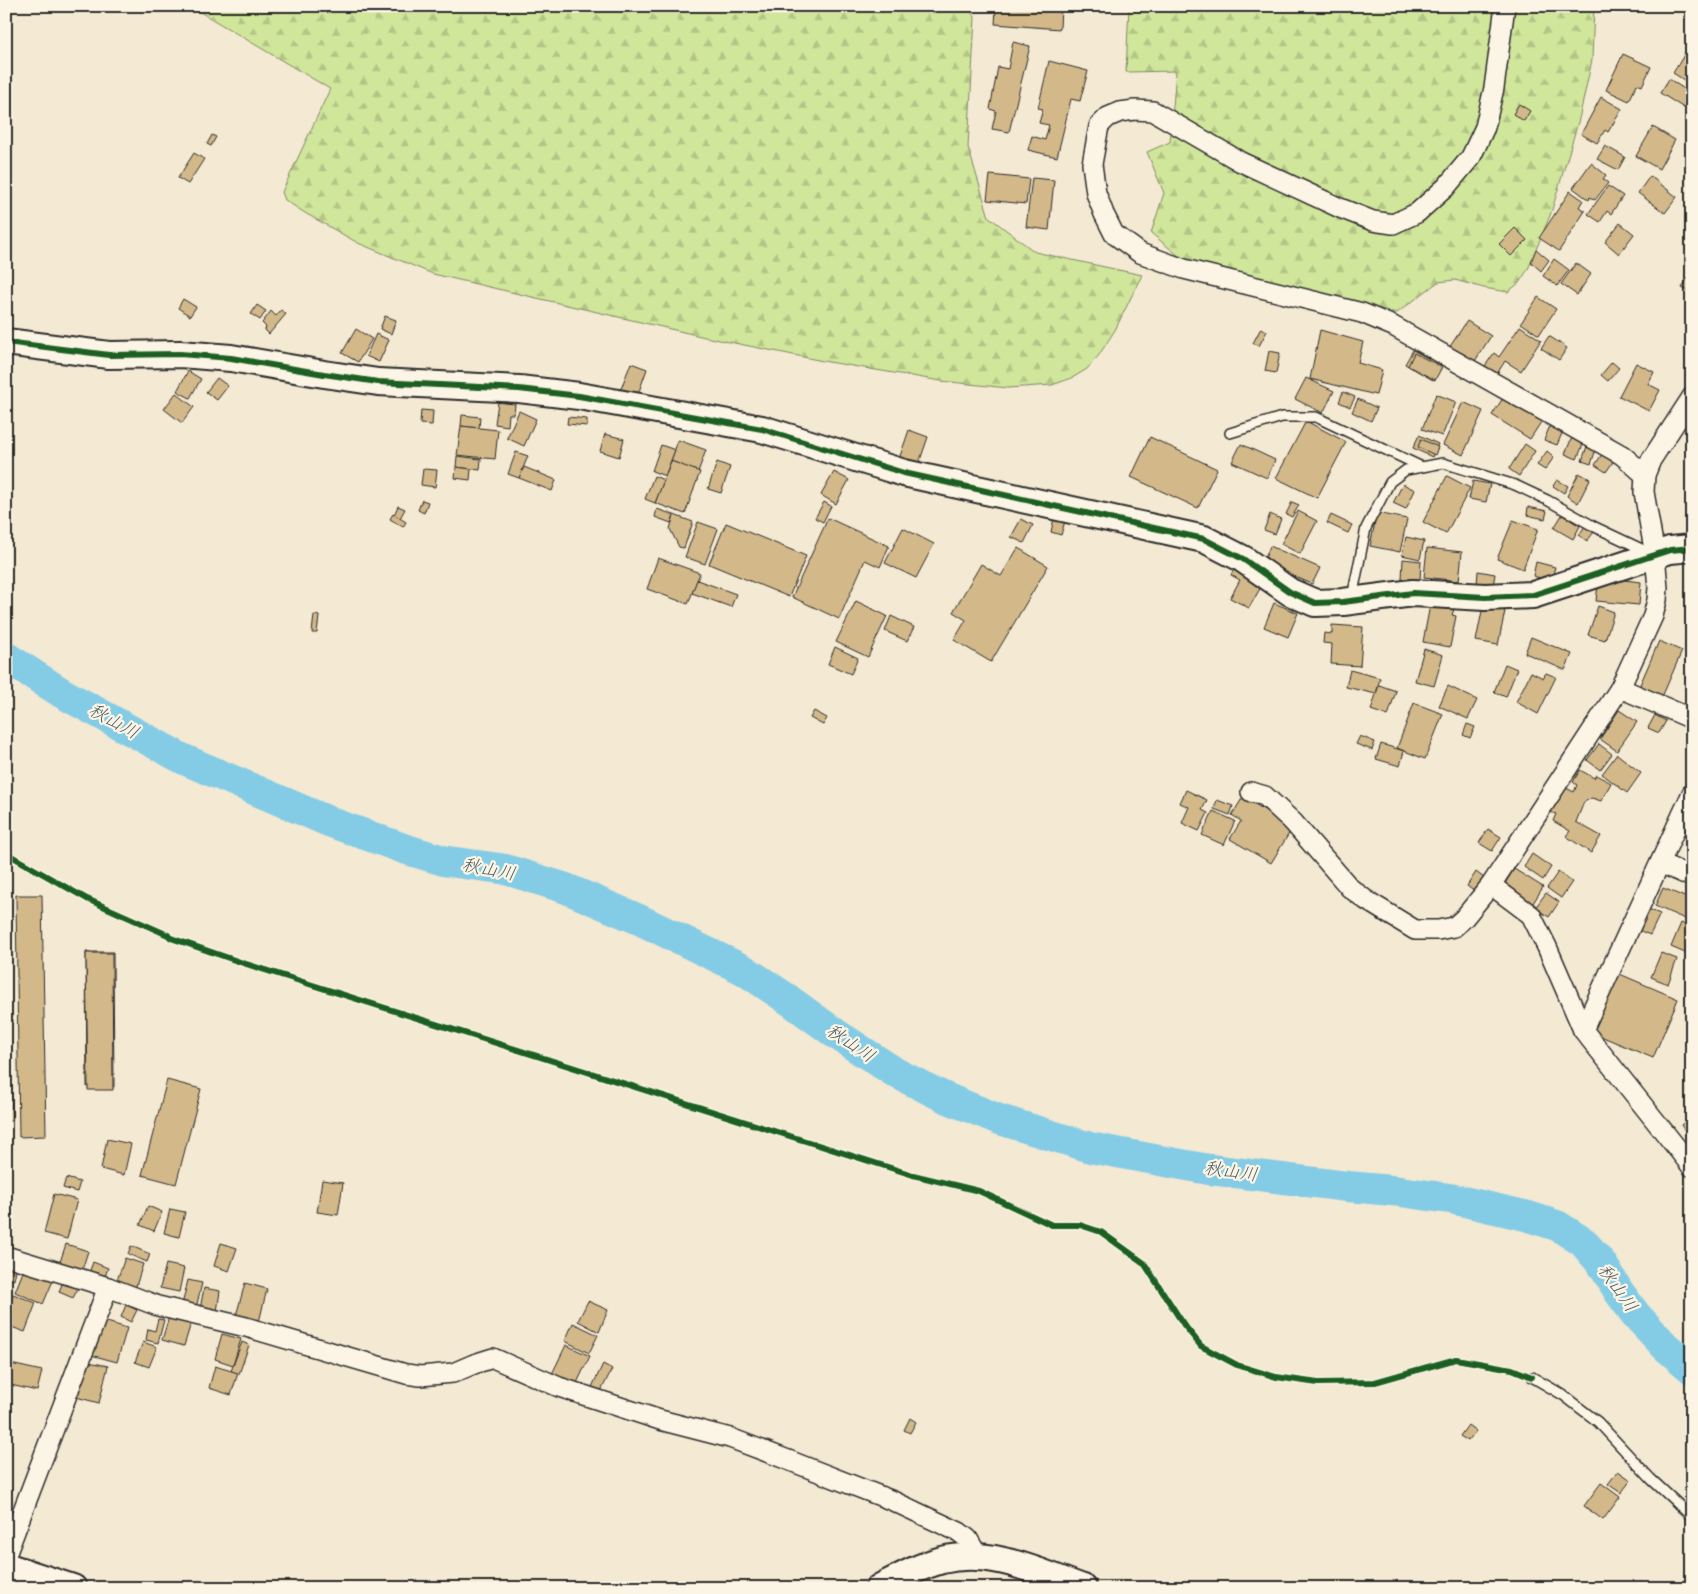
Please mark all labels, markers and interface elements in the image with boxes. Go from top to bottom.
water label: 秋山川 [85,697,144,744]
water label: 秋山川 [460,851,518,885]
water label: 秋山川 [822,1017,881,1067]
water label: 秋山川 [1203,1154,1260,1186]
water label: 秋山川 [1594,1258,1644,1316]

